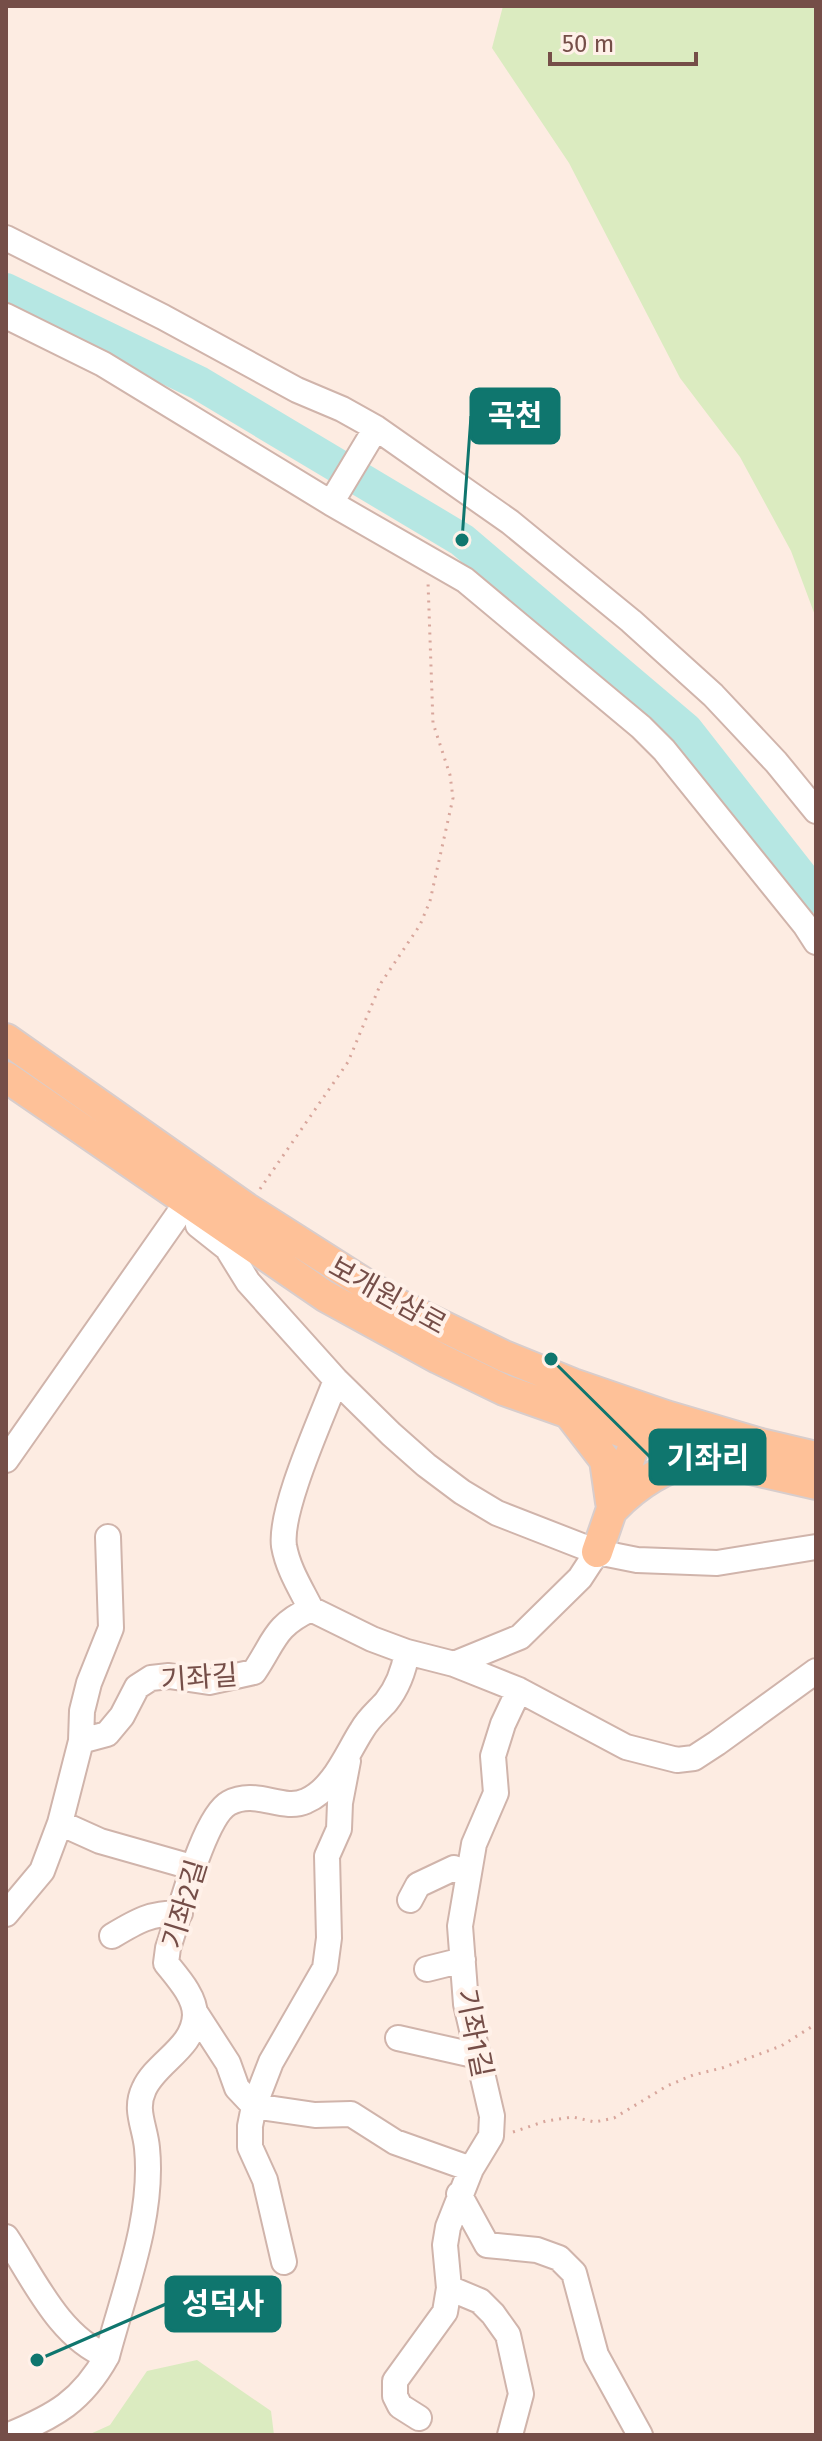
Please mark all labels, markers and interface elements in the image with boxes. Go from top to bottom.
scale bar [550,16,696,66]
text: 50 m [562,30,614,58]
callout: 곡천 [471,389,559,443]
text: 곡천 [487,398,543,434]
street label: 보개원삼로 [323,1250,452,1341]
callout: 기좌리 [650,1430,765,1484]
text: 기좌리 [667,1440,749,1476]
street label: 기좌길 [159,1658,239,1697]
street label: 기좌2길 [155,1856,214,1953]
street label: 기좌1길 [450,1986,499,2080]
callout: 성덕사 [166,2277,280,2331]
text: 성덕사 [182,2286,264,2322]

